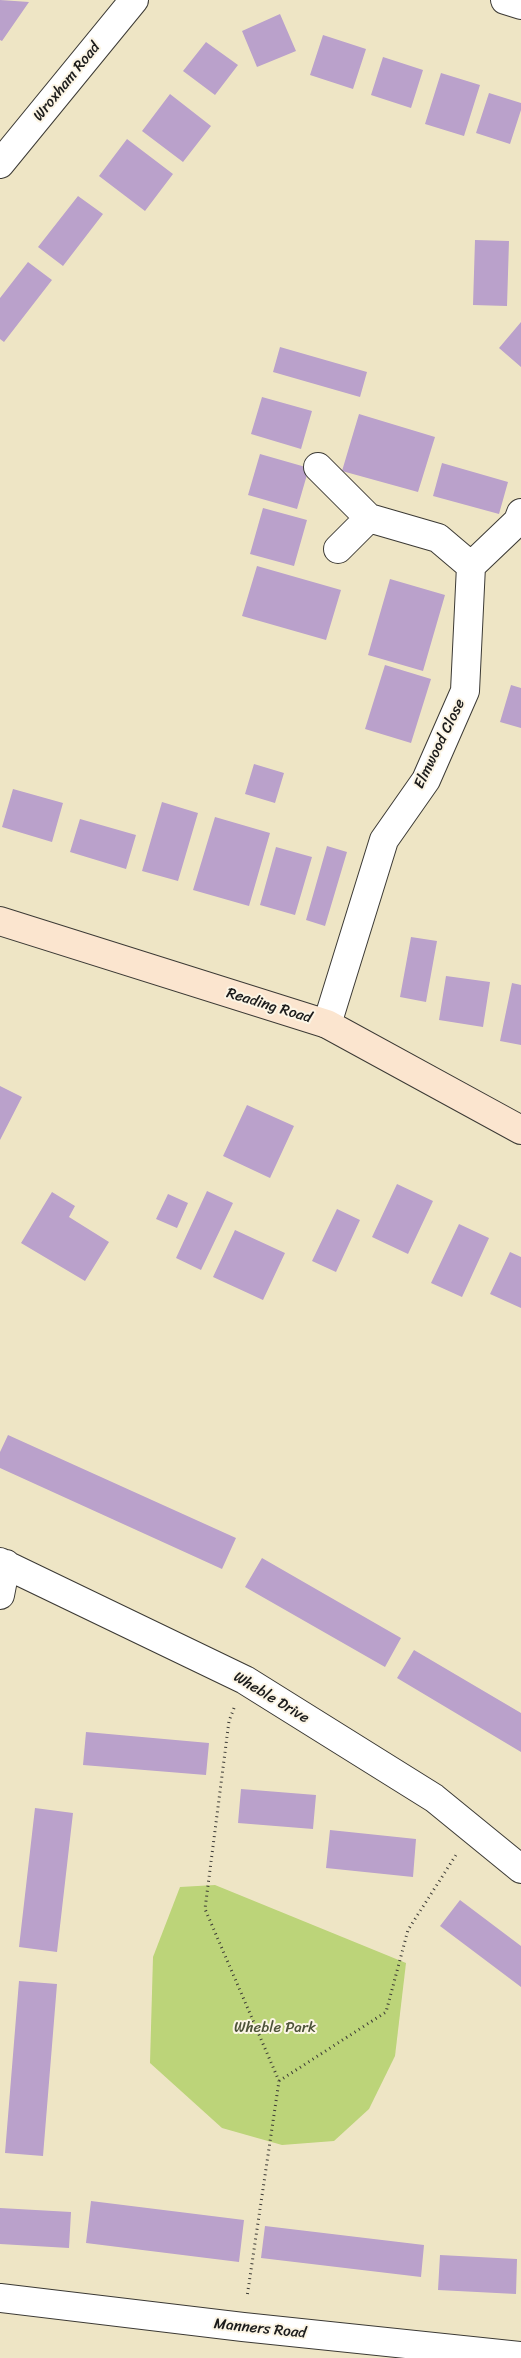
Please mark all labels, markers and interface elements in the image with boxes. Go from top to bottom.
street label: Wroxham Road [30,39,104,125]
street label: Elmwood Close [411,696,469,792]
street label: Reading Road [224,985,314,1027]
street label: Wheble Drive [230,1668,312,1728]
park label: Wheble Park [234,2019,316,2037]
street label: Manners Road [213,2315,307,2343]

